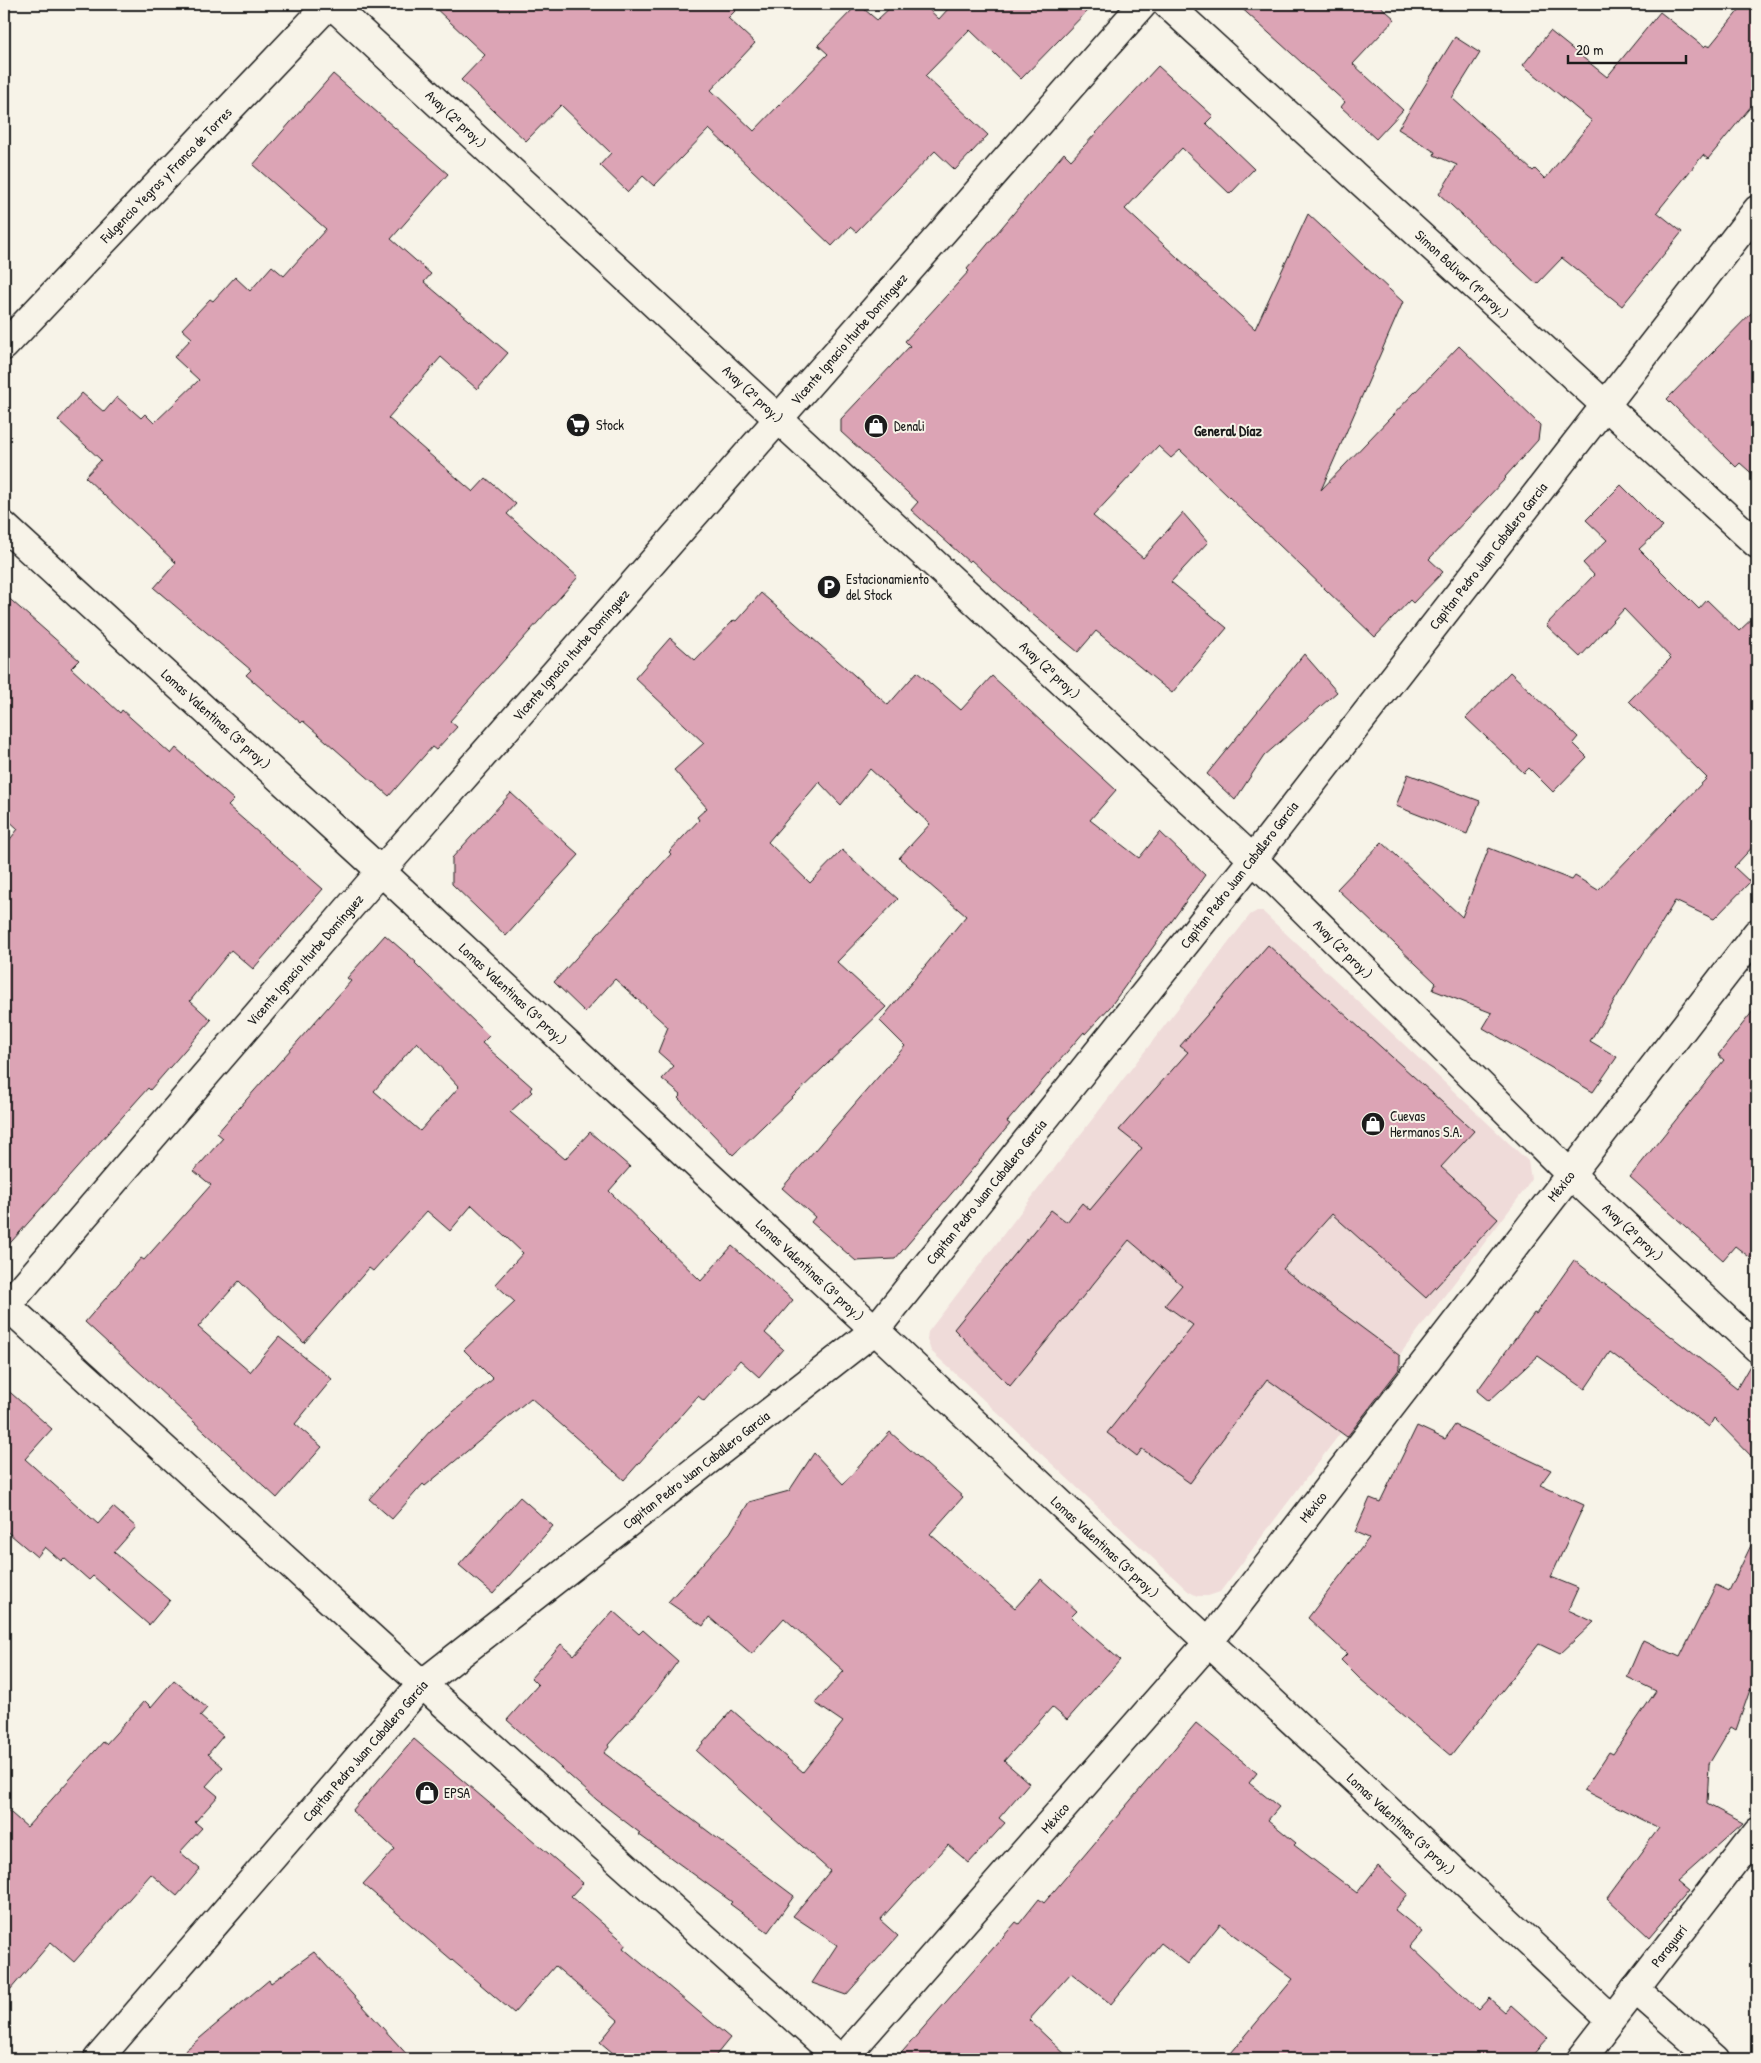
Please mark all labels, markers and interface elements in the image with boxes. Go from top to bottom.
scale bar [1568,32,1686,64]
text: 20 m [1576,39,1603,60]
street label: Avay (2ª proy.) [421,86,491,152]
street label: Fulgencio Yegros y Franco de Torres [95,103,236,248]
street label: Simon Bolivar (1ª proy.) [1411,225,1513,323]
street label: Vicente Ignacio Iturbe Domínguez [786,269,912,409]
street label: Avay (2ª proy.) [718,361,788,427]
supermarket icon: Stock [565,412,591,438]
shop icon: Denali [863,413,889,439]
place label: Stock [596,415,624,434]
place label: Denali [894,416,925,435]
district label: General Díaz [1194,420,1262,441]
street label: Capitan Pedro Juan Caballero Garcia [1424,478,1552,634]
place label: Estacionamiento del Stock [846,569,929,604]
parking icon: Estacionamiento del Stock [816,574,842,600]
street label: Vicente Ignacio Iturbe Domínguez [508,585,634,725]
street label: Avay (2ª proy.) [1015,637,1085,703]
street label: Lomas Valentinas (3ª proy.) [157,664,275,774]
street label: Capitan Pedro Juan Caballero Garcia [1175,797,1303,953]
street label: Vicente Ignacio Iturbe Domínguez [242,890,368,1030]
street label: Avay (2ª proy.) [1309,915,1377,983]
street label: Lomas Valentinas (3ª proy.) [455,939,571,1049]
place label: Cuevas Hermanos S.A. [1390,1106,1462,1141]
shop icon: Cuevas Hermanos S.A. [1360,1111,1386,1137]
street label: Capitan Pedro Juan Caballero Garcia [921,1115,1051,1269]
street label: México [1543,1166,1579,1205]
street label: Avay (2ª proy.) [1598,1199,1668,1265]
street label: Lomas Valentinas (3ª proy.) [752,1215,868,1325]
street label: Capitan Pedro Juan Caballero Garcia [618,1406,774,1534]
street label: México [1295,1487,1331,1526]
street label: Lomas Valentinas (3ª proy.) [1047,1492,1163,1602]
street label: Capitan Pedro Juan Caballero Garcia [298,1675,433,1826]
street label: Lomas Valentinas (3ª proy.) [1343,1769,1459,1879]
shop icon: EPSA [414,1780,440,1806]
place label: EPSA [444,1783,470,1802]
street label: México [1036,1798,1073,1837]
street label: Paraguarí [1646,1921,1692,1971]

